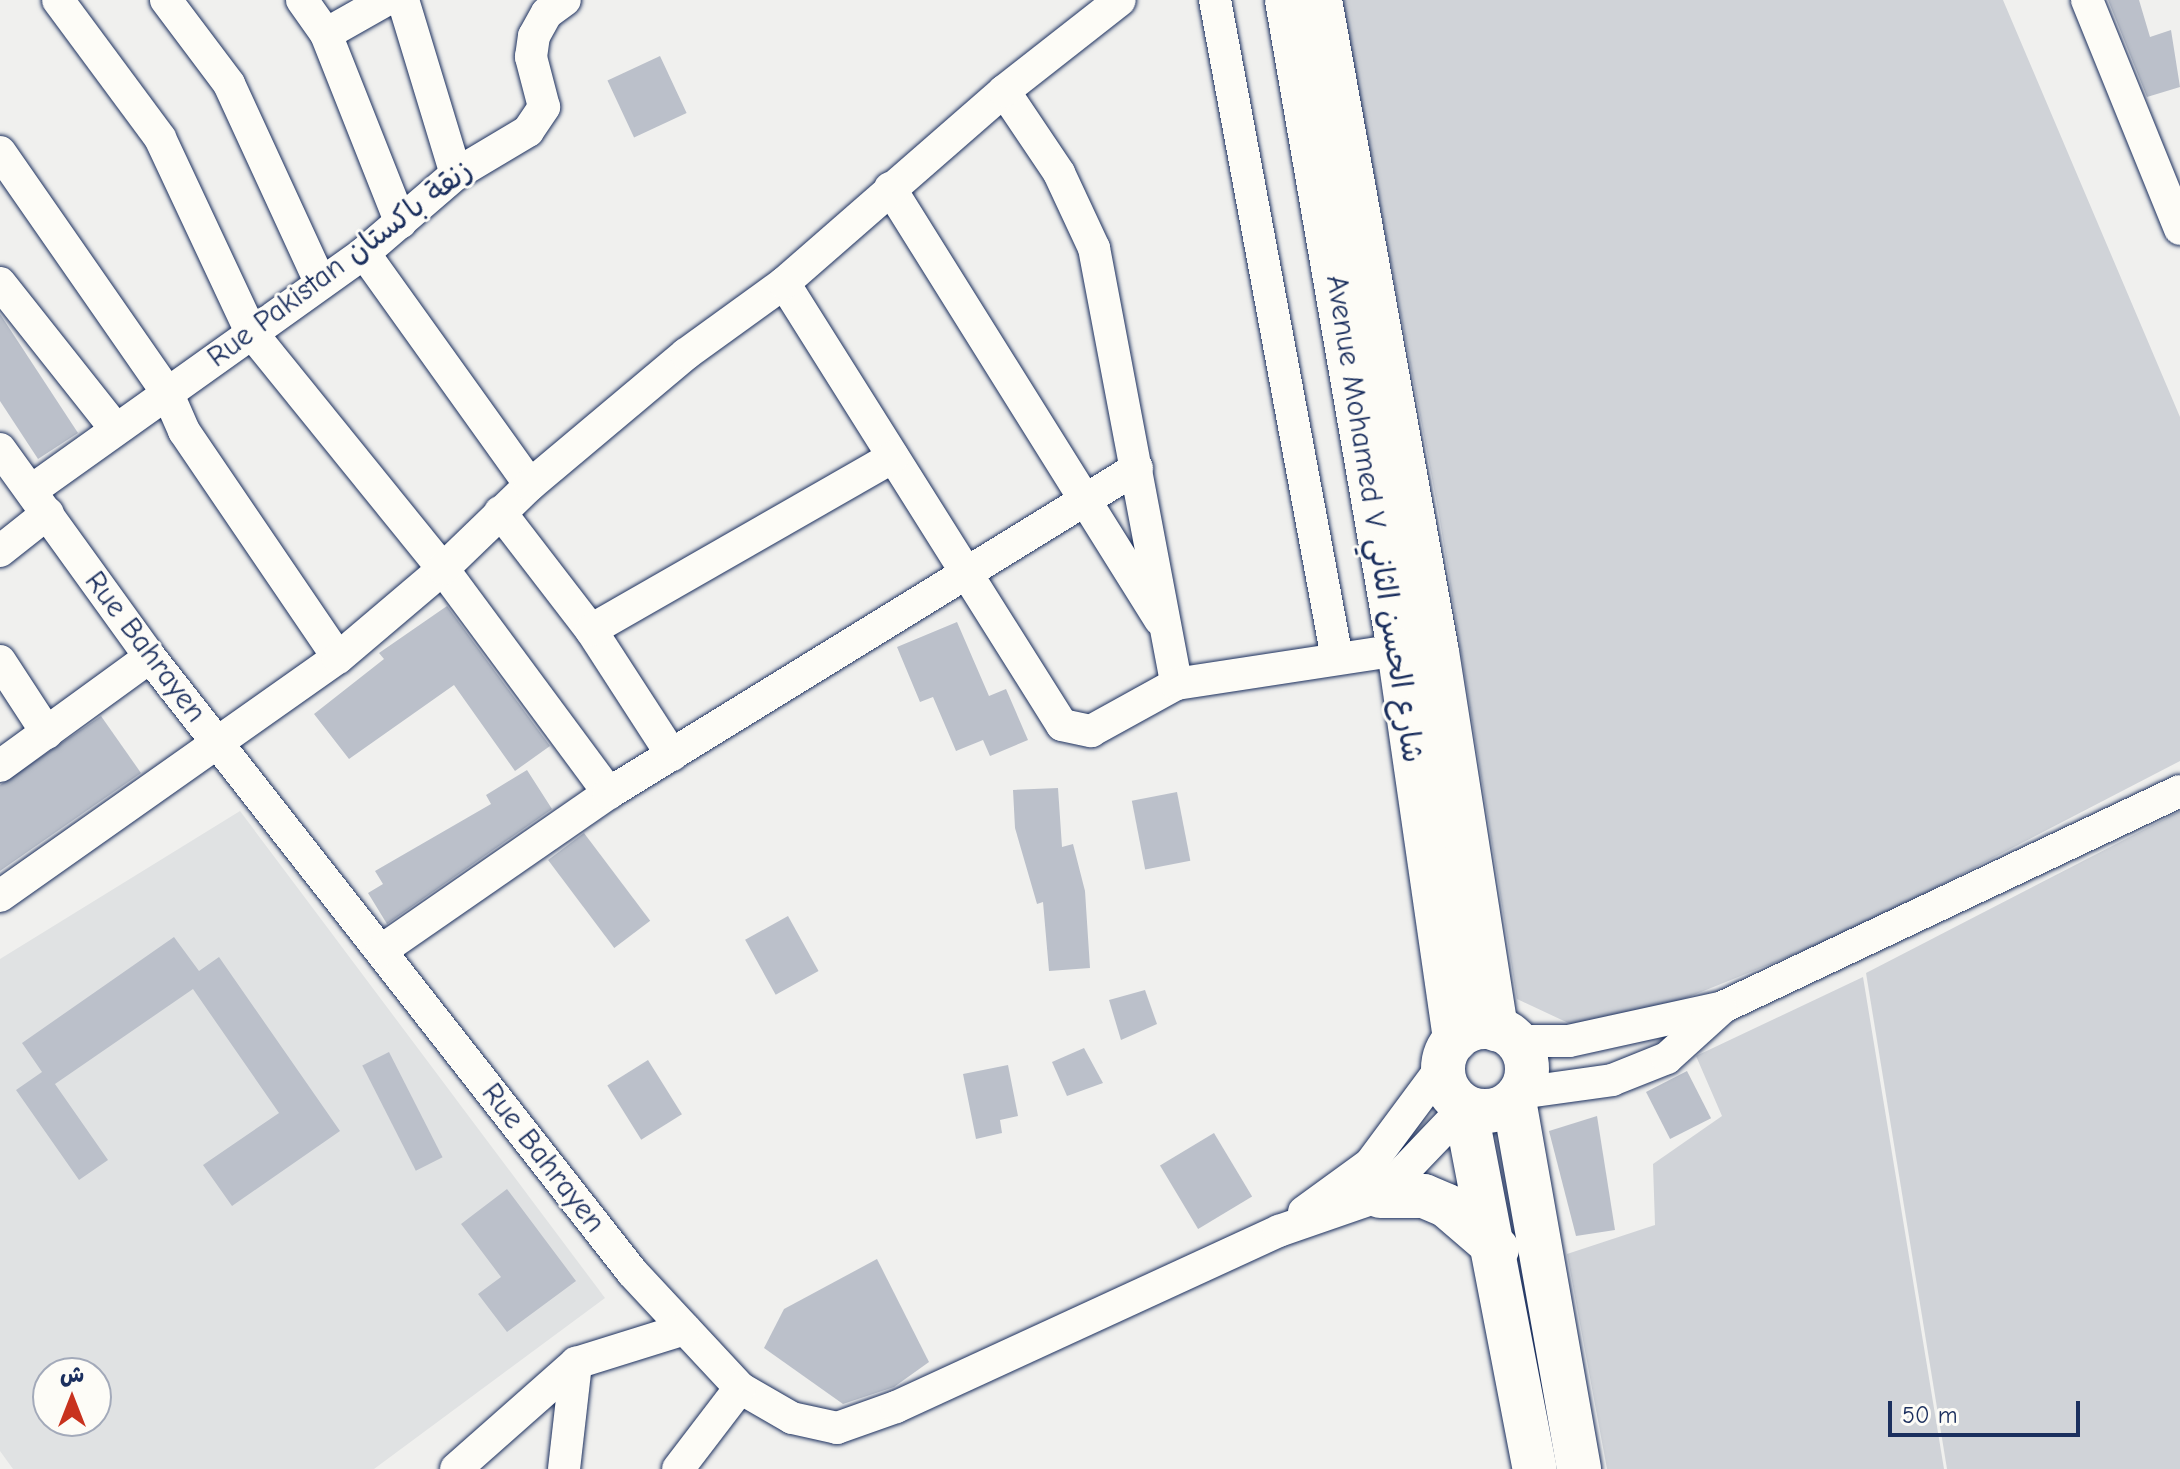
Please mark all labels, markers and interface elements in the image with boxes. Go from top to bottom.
street label: Rue Pakistan زنقة باكستان [200,153,480,375]
street label: Avenue Mohamed V شارع الحسن الثاني [1318,273,1430,765]
street label: Rue Bahrayen [77,564,213,730]
street label: Rue Bahrayen [473,1076,613,1240]
north arrow [32,1357,112,1437]
text: ش [60,1362,84,1388]
scale bar [1892,1385,2084,1435]
text: 50 m [1902,1401,1958,1429]

